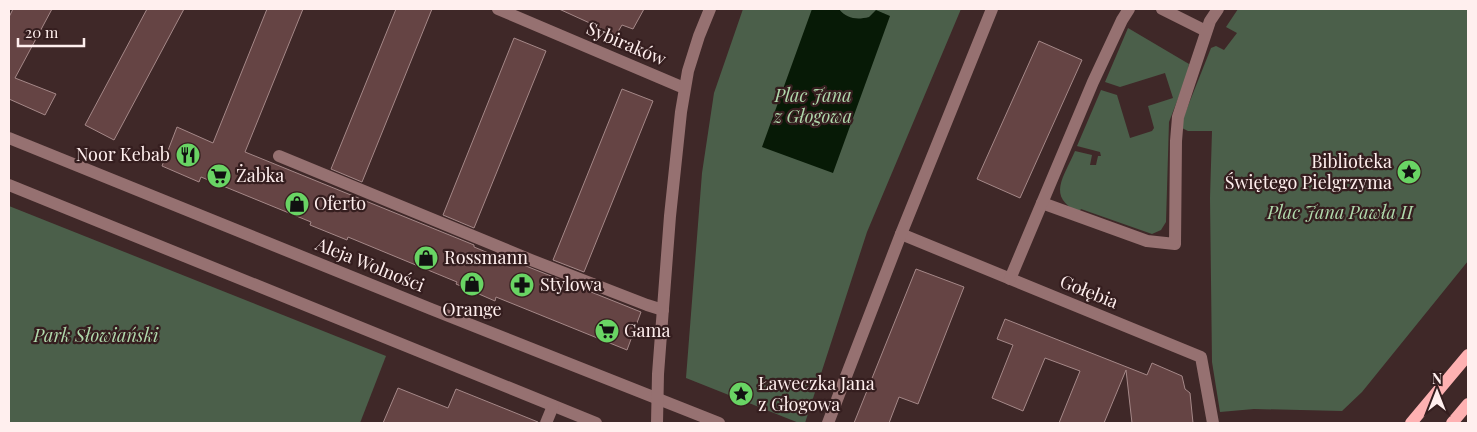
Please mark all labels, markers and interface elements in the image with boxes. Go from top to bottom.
scale bar [18,15,84,47]
street label: Sybiraków [583,16,670,71]
text: 20 m [25,22,59,42]
park label: Plac Jana z Głogowa [773,83,852,128]
place label: Noor Kebab [76,142,170,166]
restaurant icon: Noor Kebab [175,142,201,168]
place label: Biblioteka Świętego Pielgrzyma [1225,149,1392,194]
place icon: Biblioteka Świętego Pielgrzyma [1396,159,1422,185]
supermarket icon: Żabka [206,163,232,189]
place label: Żabka [236,163,284,187]
shop icon: Oferto [284,191,310,217]
place label: Oferto [314,191,366,215]
park label: Plac Jana Pawła II [1266,200,1415,224]
street label: Aleja Wolności [311,231,428,297]
shop icon: Rossmann [413,245,439,271]
place label: Rossmann [444,245,528,269]
street label: Gołębia [1057,269,1122,314]
shop icon: Orange [459,271,485,297]
pharmacy icon: Stylowa [509,272,535,298]
place label: Stylowa [540,272,602,296]
place label: Orange [442,297,502,321]
supermarket icon: Gama [594,318,620,344]
place label: Gama [624,318,671,342]
park label: Park Słowiański [33,323,159,347]
north arrow [1412,367,1462,417]
text: N [1432,369,1442,388]
place label: Ławeczka Jana z Głogowa [758,371,875,416]
place icon: Ławeczka Jana z Głogowa [728,381,754,407]

